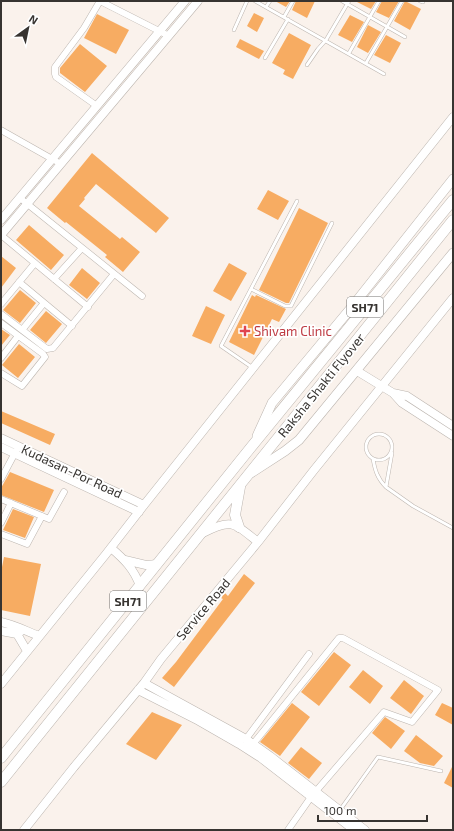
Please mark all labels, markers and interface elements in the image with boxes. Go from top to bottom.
north arrow [8,8,48,48]
text: N [27,12,41,27]
road number: SH71 [347,297,383,317]
place label: Shivam Clinic [254,323,332,339]
marker: Shivam Clinic [239,325,251,337]
street label: Raksha Shakti Flyover [274,330,368,440]
street label: Kudasan-Por Road [19,441,125,501]
street label: Service Road [173,575,233,643]
road number: SH71 [110,591,146,611]
scale bar [318,797,427,823]
text: 100 m [324,803,356,817]

